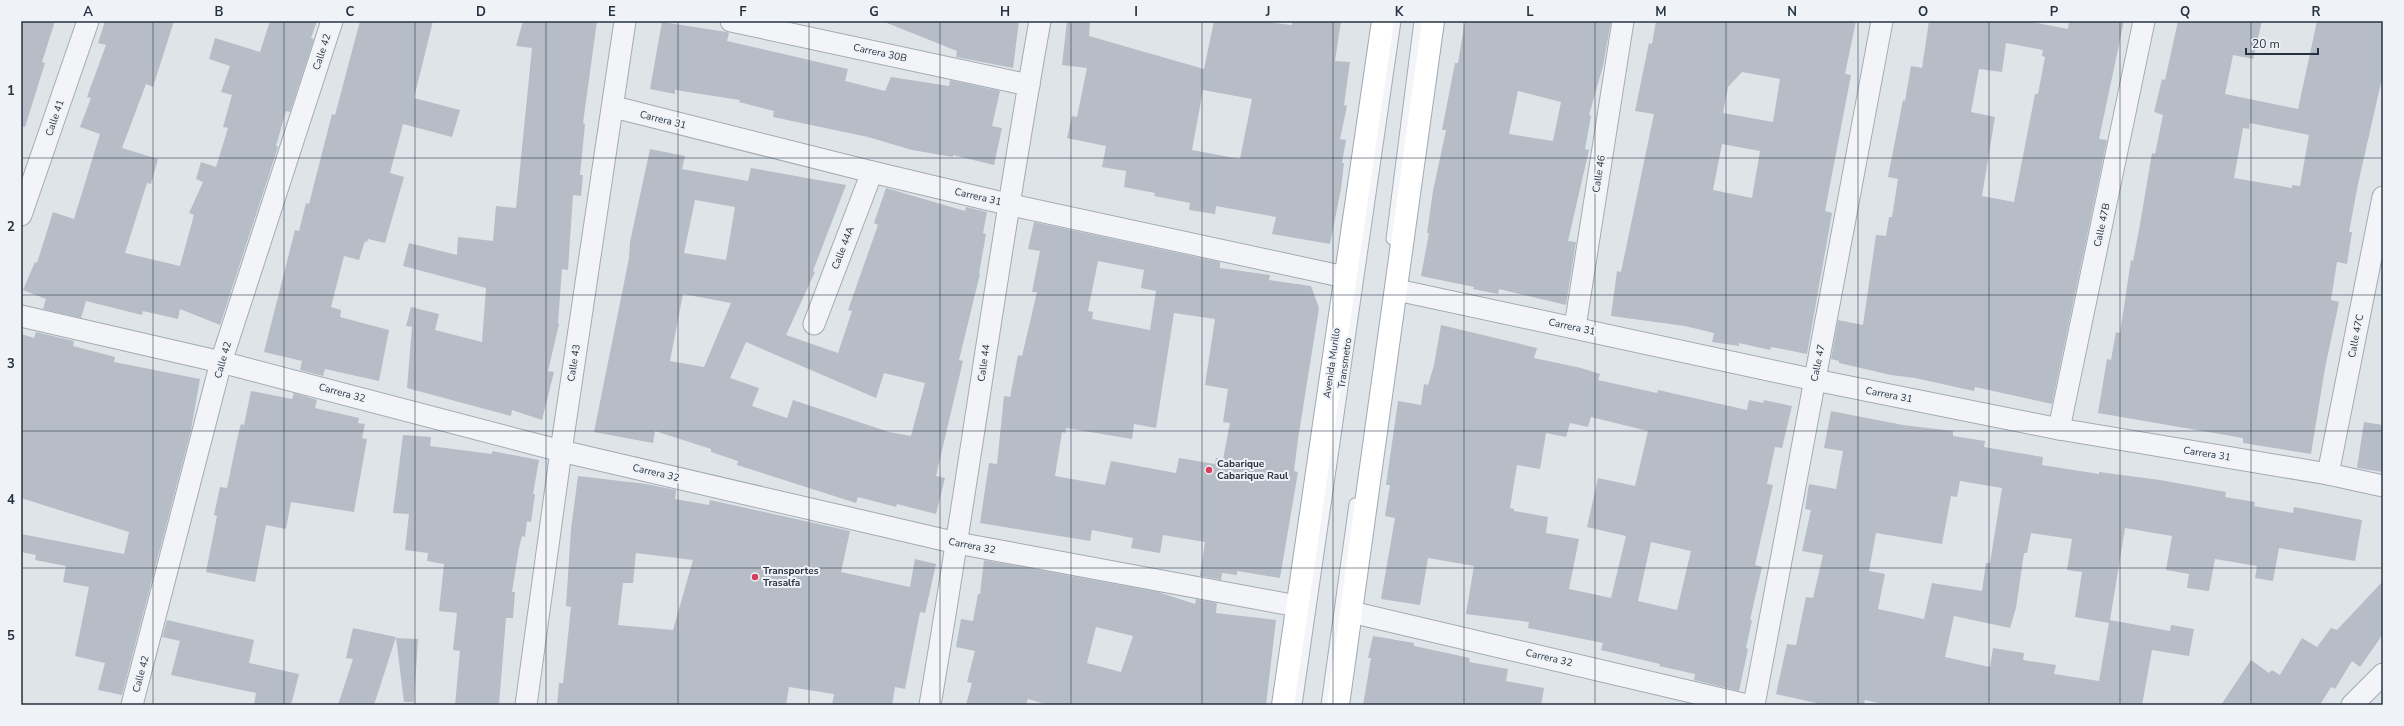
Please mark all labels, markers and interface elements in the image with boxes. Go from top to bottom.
text: A [83,3,93,21]
text: B [215,3,224,21]
text: C [346,3,355,21]
text: D [476,3,486,21]
text: E [608,3,616,21]
text: F [739,3,747,21]
text: G [869,3,879,21]
text: H [1000,3,1010,21]
text: I [1134,3,1138,21]
text: J [1265,3,1270,21]
text: K [1395,3,1404,21]
text: L [1526,3,1534,21]
text: M [1655,3,1667,21]
text: N [1787,3,1797,21]
text: O [1918,3,1928,21]
text: P [2050,3,2059,21]
text: Q [2180,3,2190,21]
text: R [2312,3,2321,21]
scale bar [2246,30,2318,56]
street label: Calle 42 [310,32,334,72]
text: 20 m [2252,36,2280,52]
street label: Carrera 30B [852,40,908,66]
text: 1 [7,82,15,100]
street label: Calle 41 [42,98,68,138]
street label: Carrera 31 [638,107,688,133]
street label: Calle 46 [1589,154,1609,194]
street label: Carrera 31 [953,185,1003,209]
street label: Calle 47B [2091,202,2114,248]
text: 2 [7,218,15,236]
street label: Calle 44A [828,224,858,271]
street label: Calle 47C [2345,313,2367,359]
street label: Carrera 31 [1547,315,1597,339]
street label: Avenida Murillo [1320,327,1344,399]
street label: Transmetro [1335,336,1356,389]
street label: Calle 42 [211,340,235,380]
street label: Calle 43 [564,343,584,383]
street label: Calle 44 [974,343,994,383]
street label: Calle 47 [1808,343,1828,383]
text: 3 [7,355,15,373]
street label: Carrera 32 [317,380,367,406]
street label: Carrera 31 [1864,384,1914,406]
street label: Carrera 31 [2182,443,2232,465]
place label: Cabarique Cabarique Raul [1217,457,1289,483]
street label: Carrera 32 [631,461,681,485]
marker: Cabarique Cabarique Raul [1204,465,1214,475]
text: 4 [7,491,15,509]
street label: Carrera 32 [947,535,997,557]
place label: Transportes Trasalfa [763,564,819,590]
marker: Transportes Trasalfa [750,572,760,582]
text: 5 [7,627,15,645]
street label: Carrera 32 [1524,646,1574,670]
street label: Calle 42 [129,654,153,694]

